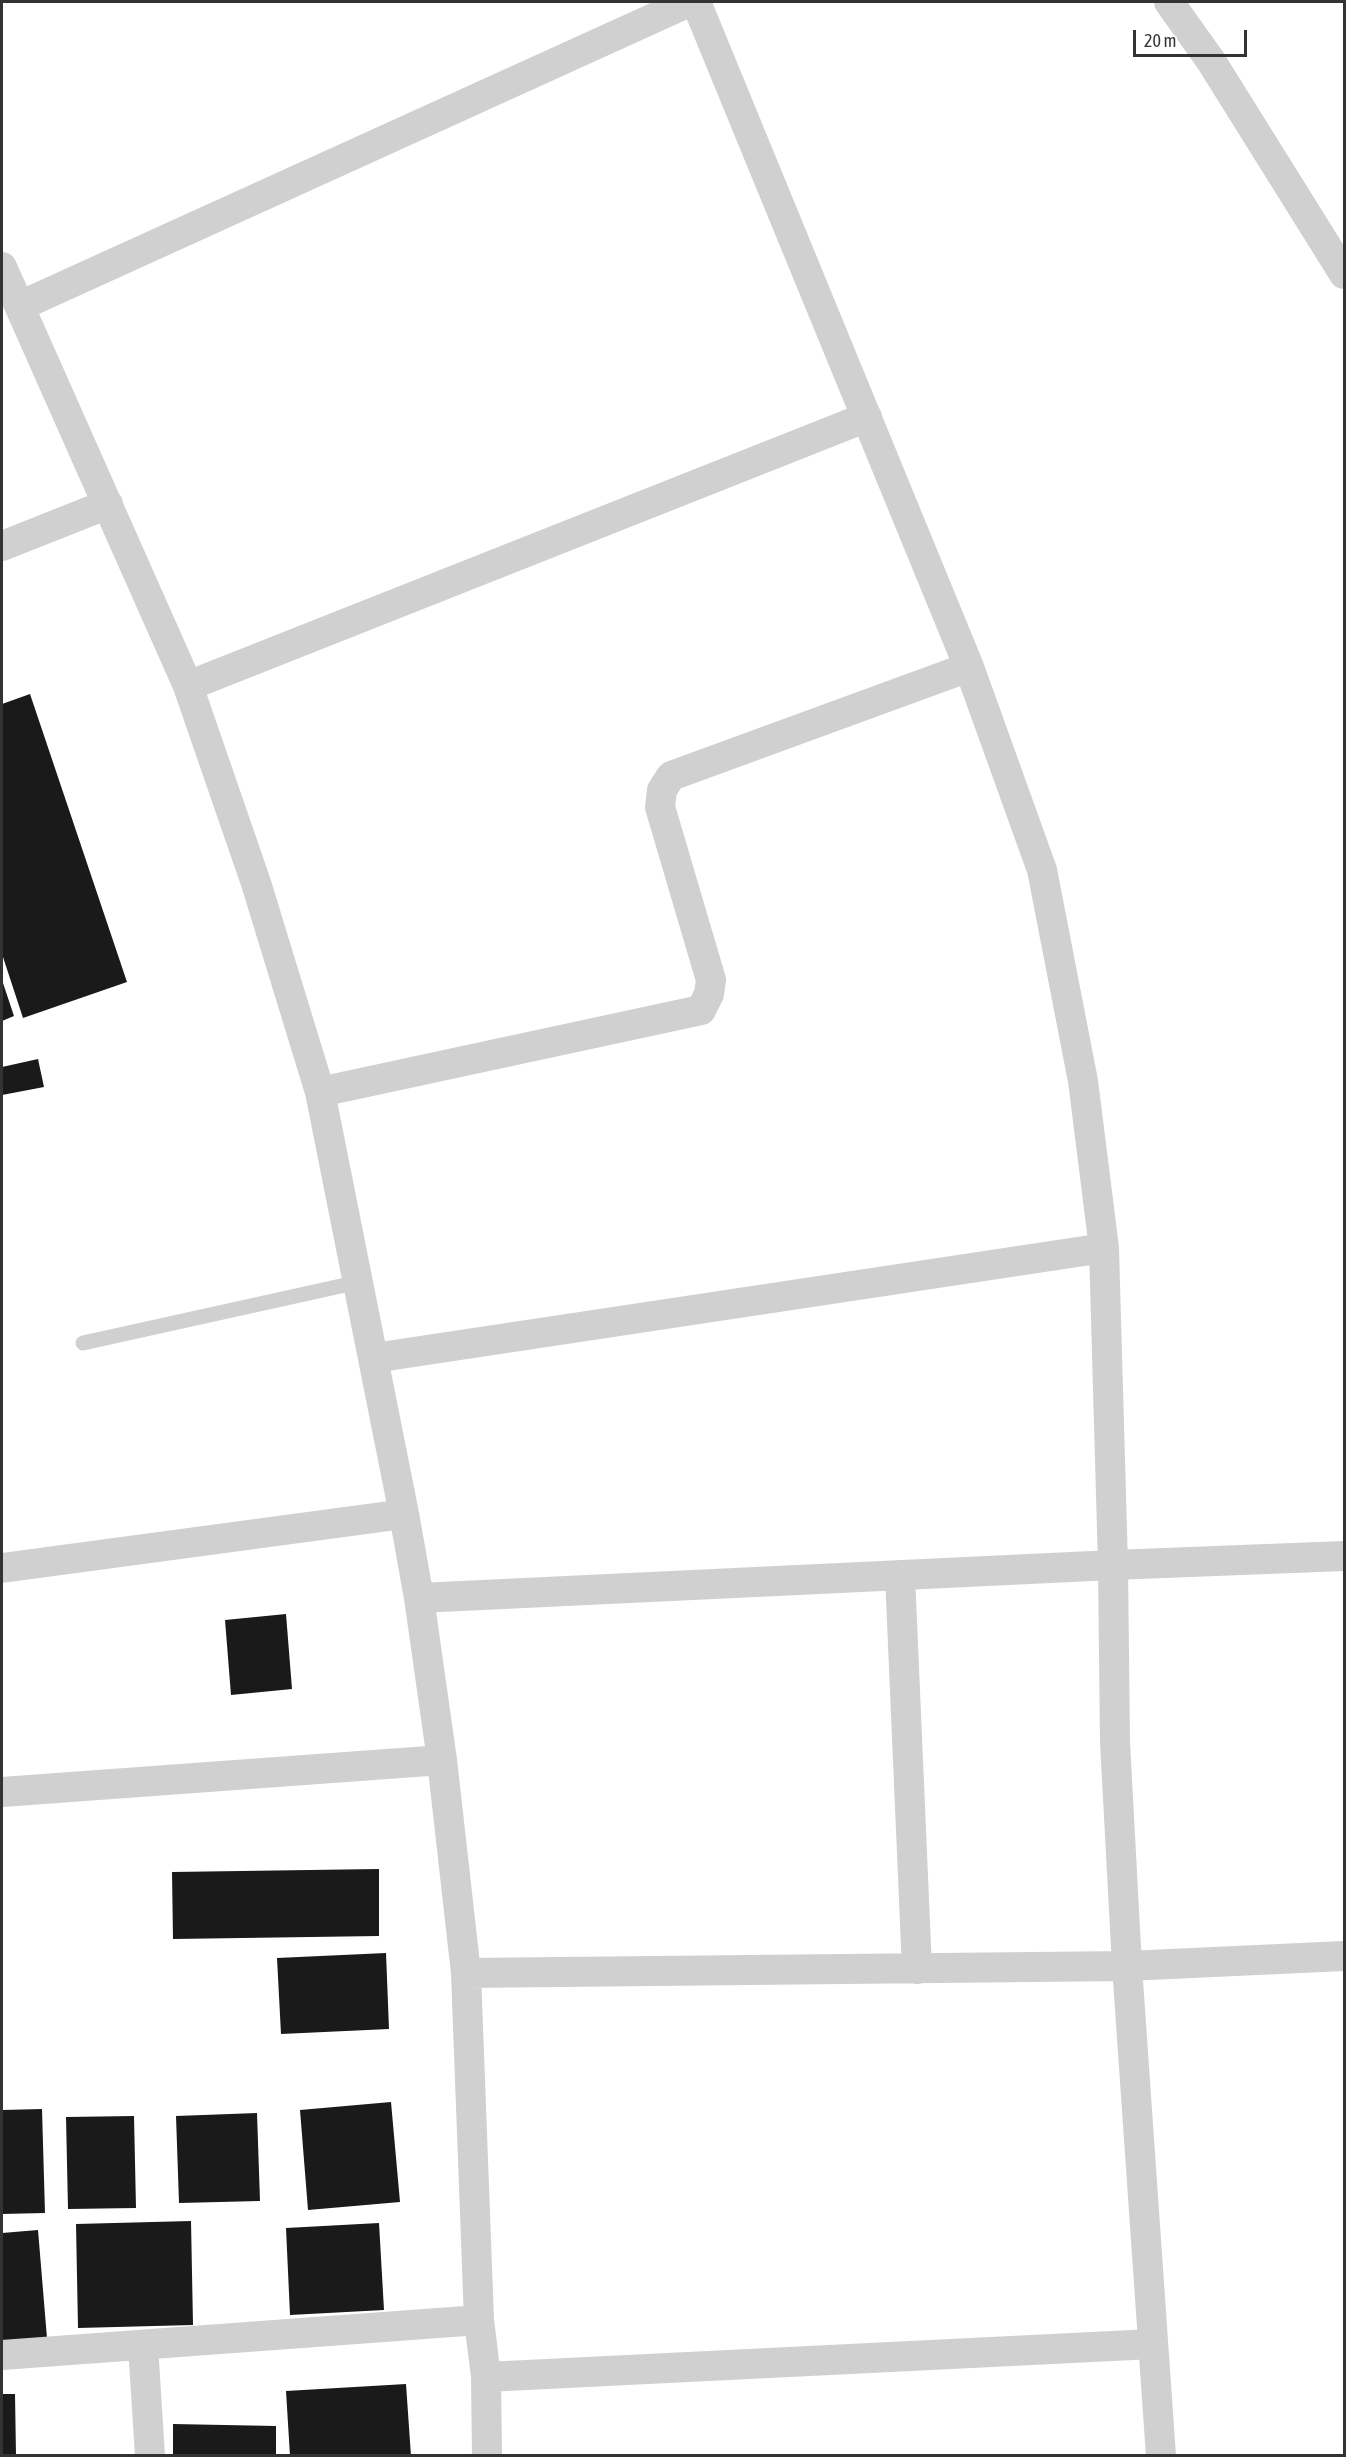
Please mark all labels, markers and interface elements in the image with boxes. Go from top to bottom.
scale bar [1136,18,1250,56]
text: 20 m [1144,30,1176,51]

